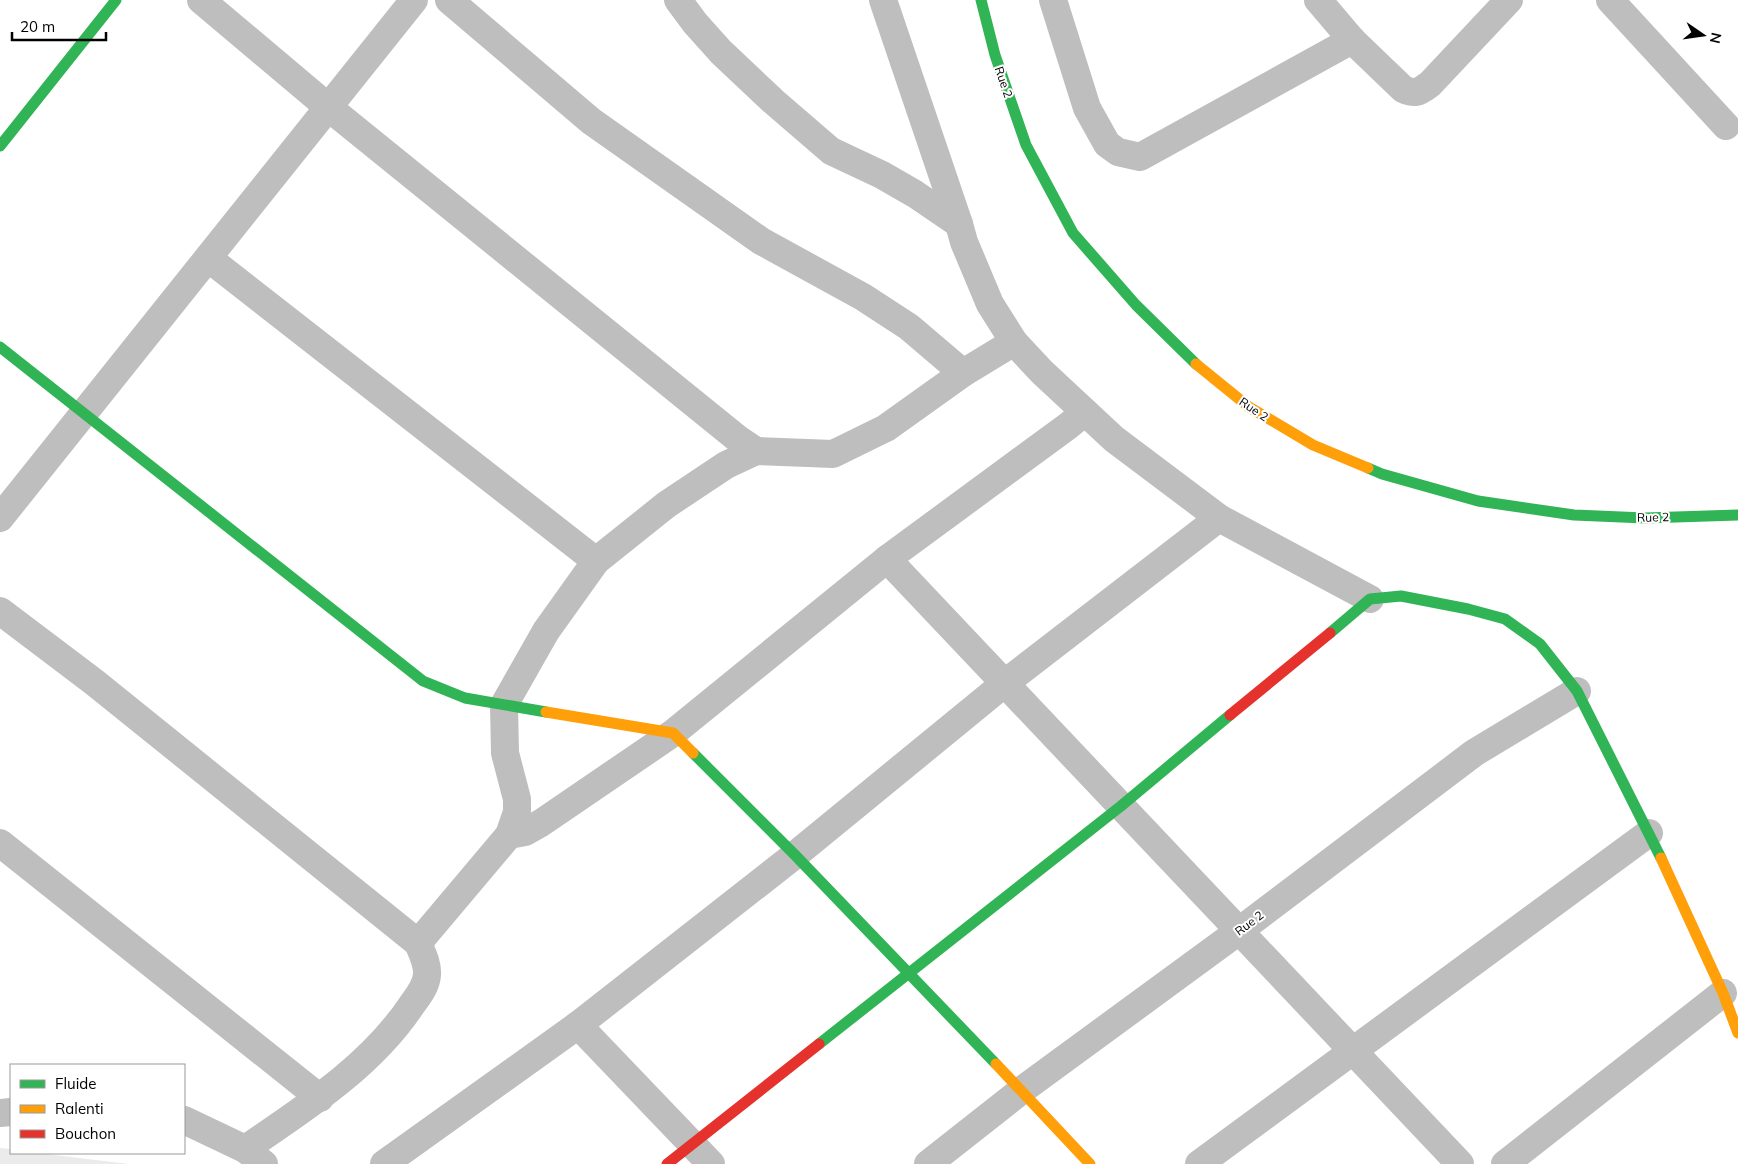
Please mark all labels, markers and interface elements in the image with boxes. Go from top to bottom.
scale bar [12,10,106,42]
north arrow [1678,10,1728,60]
text: 20 m [20,17,55,36]
text: N [1706,31,1726,45]
street label: Rue 2 [992,64,1016,100]
street label: Rue 2 [1237,394,1271,424]
street label: Rue 2 [1637,509,1669,525]
street label: Rue 2 [1232,907,1266,939]
legend [10,1064,185,1154]
text: Fluide [55,1074,96,1093]
text: Ralenti [55,1099,104,1118]
text: Bouchon [55,1124,116,1143]

